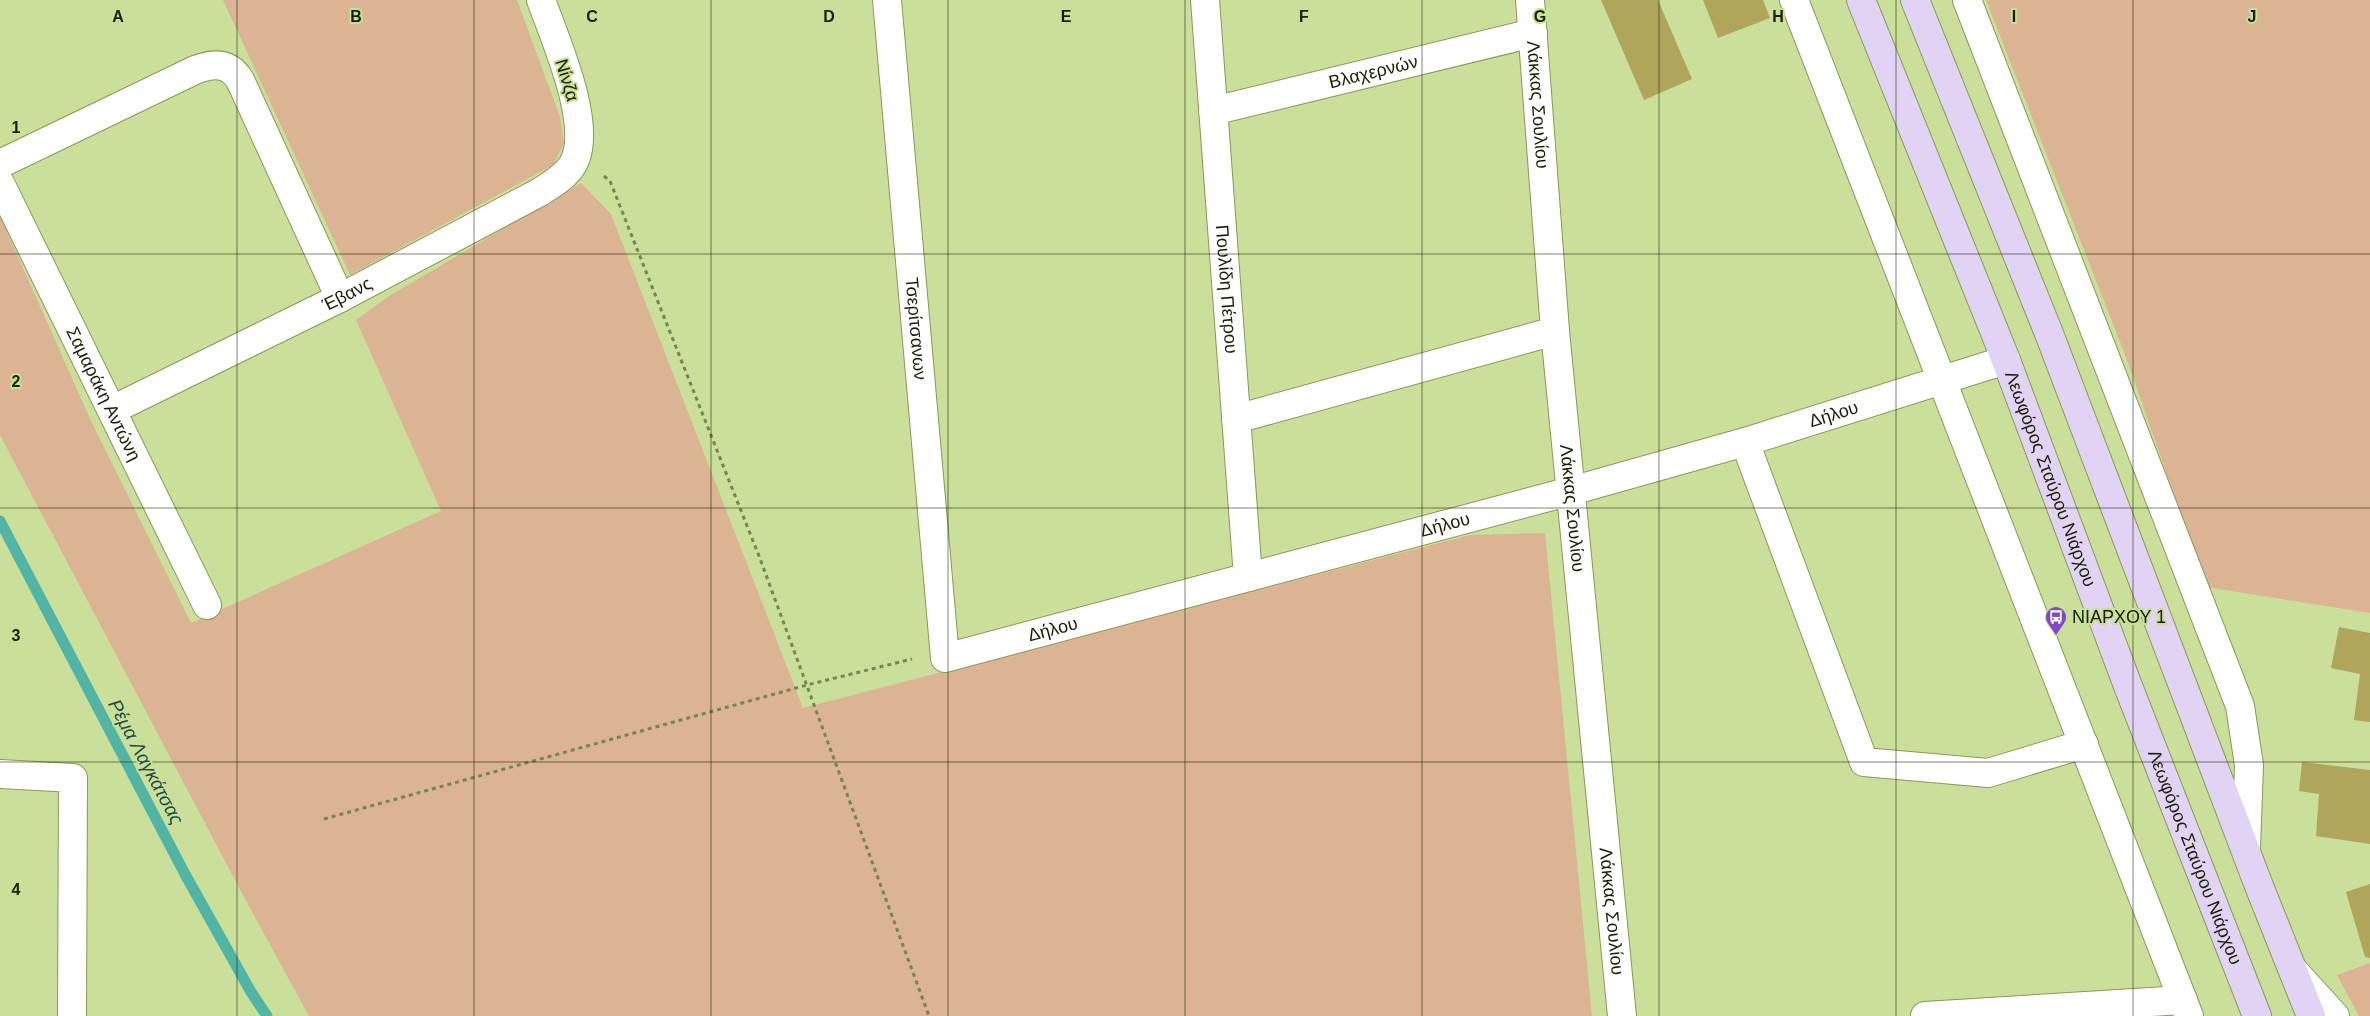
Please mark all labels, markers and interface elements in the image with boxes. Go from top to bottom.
text: A [112,8,124,25]
text: B [350,8,362,25]
text: C [586,8,598,25]
text: D [823,8,835,25]
text: E [1061,8,1072,25]
text: F [1299,8,1309,25]
text: G [1534,8,1546,25]
text: H [1772,8,1784,25]
text: I [2012,8,2016,25]
text: J [2248,8,2256,25]
street label: Λάκκας Σουλίου [1523,40,1553,169]
street label: Βλαχερνών [1327,51,1420,92]
street label: Νίνζα [551,56,583,104]
text: 1 [12,119,21,136]
street label: Πουλίδη Πέτρου [1212,224,1241,354]
street label: Έβανς [318,273,375,315]
street label: Τσερίτσανων [901,277,930,381]
street label: Σαμαράκη Αντώνη [62,324,145,464]
street label: Λεωφόρος Σταύρου Νιάρχου [2001,368,2100,589]
text: 2 [12,373,21,390]
street label: Δήλου [1806,397,1861,431]
street label: Λάκκας Σουλίου [1556,443,1589,573]
street label: Δήλου [1418,508,1472,541]
bus stop icon: ΝΙΑΡΧΟΥ 1 [2044,605,2068,636]
place label: ΝΙΑΡΧΟΥ 1 [2072,607,2166,627]
street label: Δήλου [1026,613,1080,645]
text: 3 [12,627,21,644]
water label: Ρέμα Λαγκάτσας [104,696,188,829]
street label: Λεωφόρος Σταύρου Νιάρχου [2144,747,2246,967]
street label: Λάκκας Σουλίου [1596,847,1628,976]
text: 4 [12,881,21,898]

